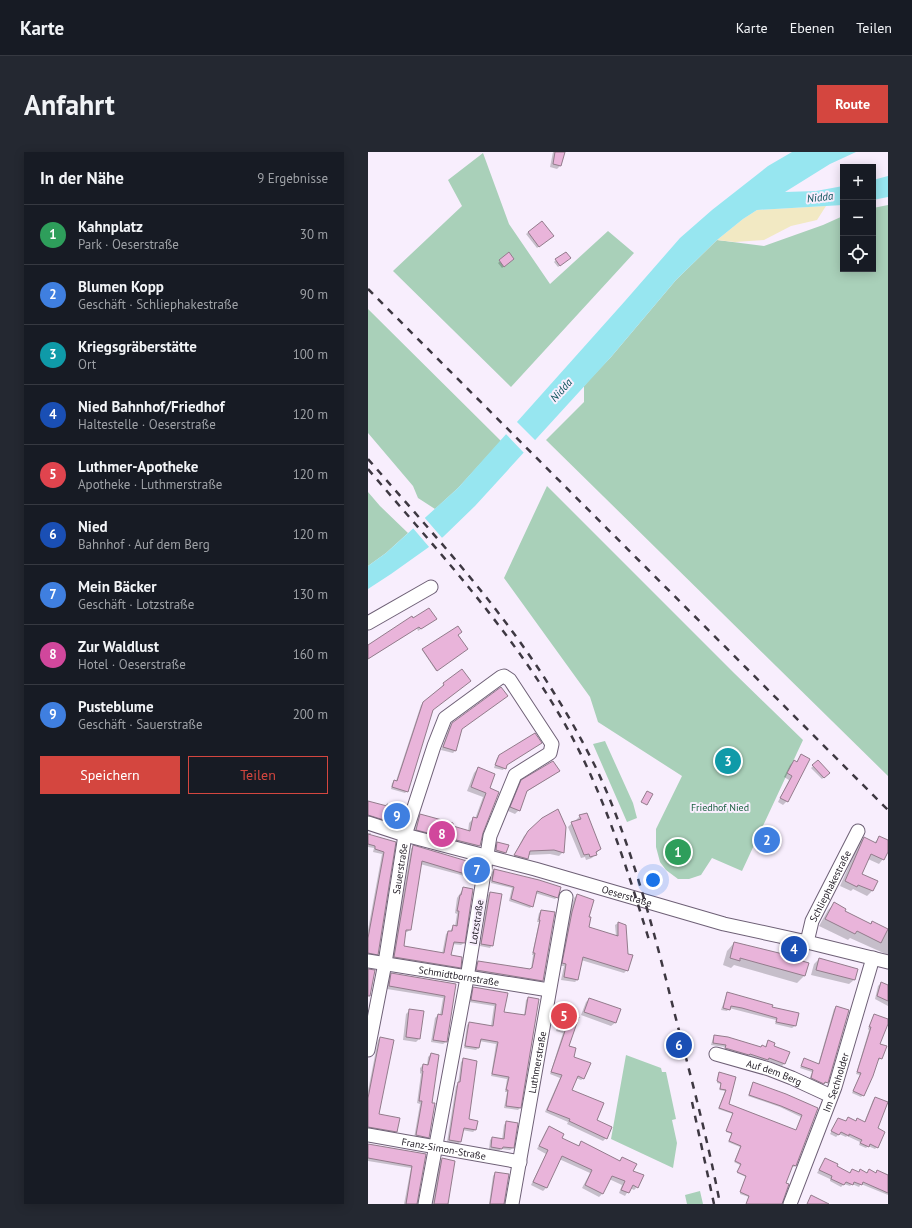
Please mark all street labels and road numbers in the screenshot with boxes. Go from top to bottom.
street label: Sauerstraße [390,843,411,895]
street label: Schliephakestraße [807,848,854,924]
street label: Oeserstraße [600,883,653,910]
street label: Lotzstraße [467,899,486,945]
street label: Schmidtbornstraße [417,963,500,989]
street label: Luthmerstraße [526,1030,549,1094]
street label: Im Sechholder [820,1051,852,1114]
street label: Auf dem Berg [745,1057,804,1089]
street label: Franz-Simon-Straße [401,1135,487,1163]

